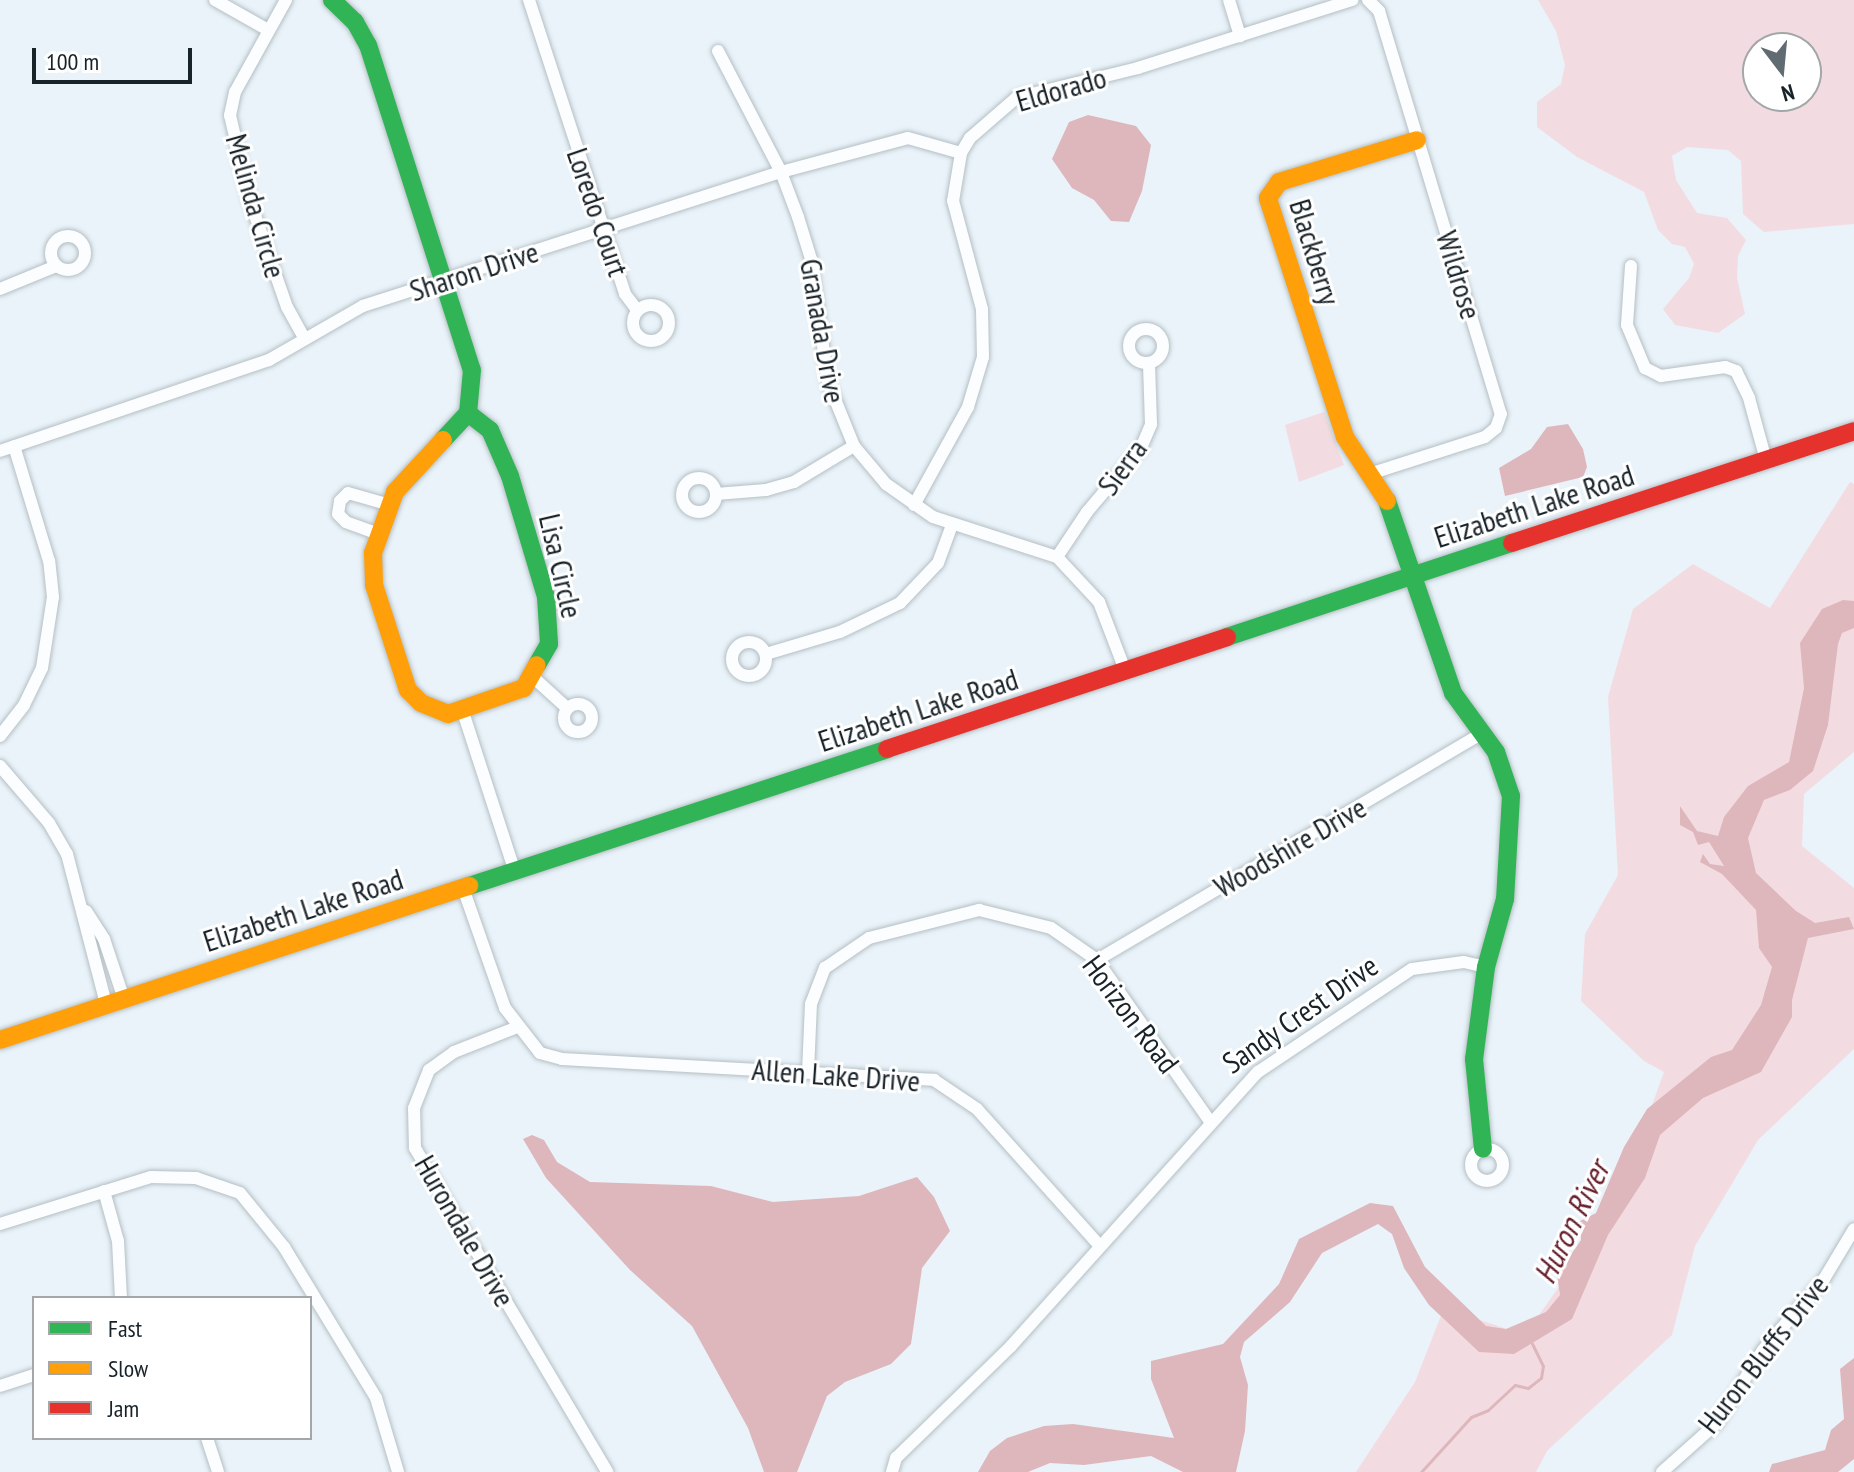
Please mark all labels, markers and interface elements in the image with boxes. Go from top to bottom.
scale bar [36,32,196,82]
north arrow [1742,32,1822,112]
text: 100 m [46,46,99,77]
street label: Eldorado [1012,59,1110,119]
text: N [1778,78,1798,108]
street label: Melinda Circle [218,130,294,282]
street label: Loredo Court [559,143,637,281]
street label: Blackberry [1282,195,1348,309]
street label: Wildrose [1429,227,1489,323]
street label: Sharon Drive [405,233,543,309]
street label: Granada Drive [793,256,853,406]
street label: Sierra [1090,432,1154,502]
street label: Elizabeth Lake Road [1430,457,1638,555]
street label: Lisa Circle [532,510,590,622]
street label: Elizabeth Lake Road [814,661,1022,759]
street label: Woodshire Drive [1208,789,1372,905]
street label: Elizabeth Lake Road [199,861,407,959]
street label: Sandy Crest Drive [1215,947,1385,1081]
street label: Horizon Road [1075,948,1187,1080]
street label: Allen Lake Drive [751,1051,921,1099]
street label: Hurondale Drive [407,1149,523,1313]
water label: Huron River [1525,1155,1617,1289]
street label: Huron Bluffs Drive [1690,1268,1836,1440]
legend [32,1296,312,1440]
text: Fast [108,1313,142,1344]
text: Slow [108,1353,148,1384]
text: Jam [108,1393,139,1424]

